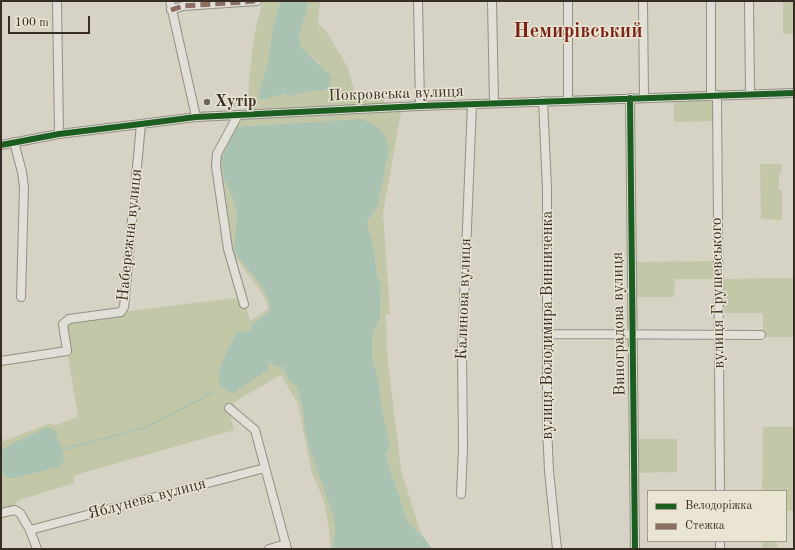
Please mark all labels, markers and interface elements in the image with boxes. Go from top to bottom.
scale bar [10,8,92,34]
text: 100 m [15,17,49,29]
district label: Немирівський [513,20,643,44]
street label: Покровська вулиця [328,82,464,106]
place label: Хутір [215,92,257,112]
marker: Хутір [202,97,212,107]
street label: Набережна вулиця [113,168,147,302]
street label: вулиця Володимира Винниченка [538,211,558,439]
street label: вулиця Грушевського [707,217,729,369]
street label: Калинова вулиця [452,238,476,360]
street label: Виноградова вулиця [608,252,630,396]
street label: Яблунева вулиця [86,474,208,524]
legend [647,490,787,542]
text: Велодоріжка [685,500,752,512]
text: Стежка [685,520,725,532]

